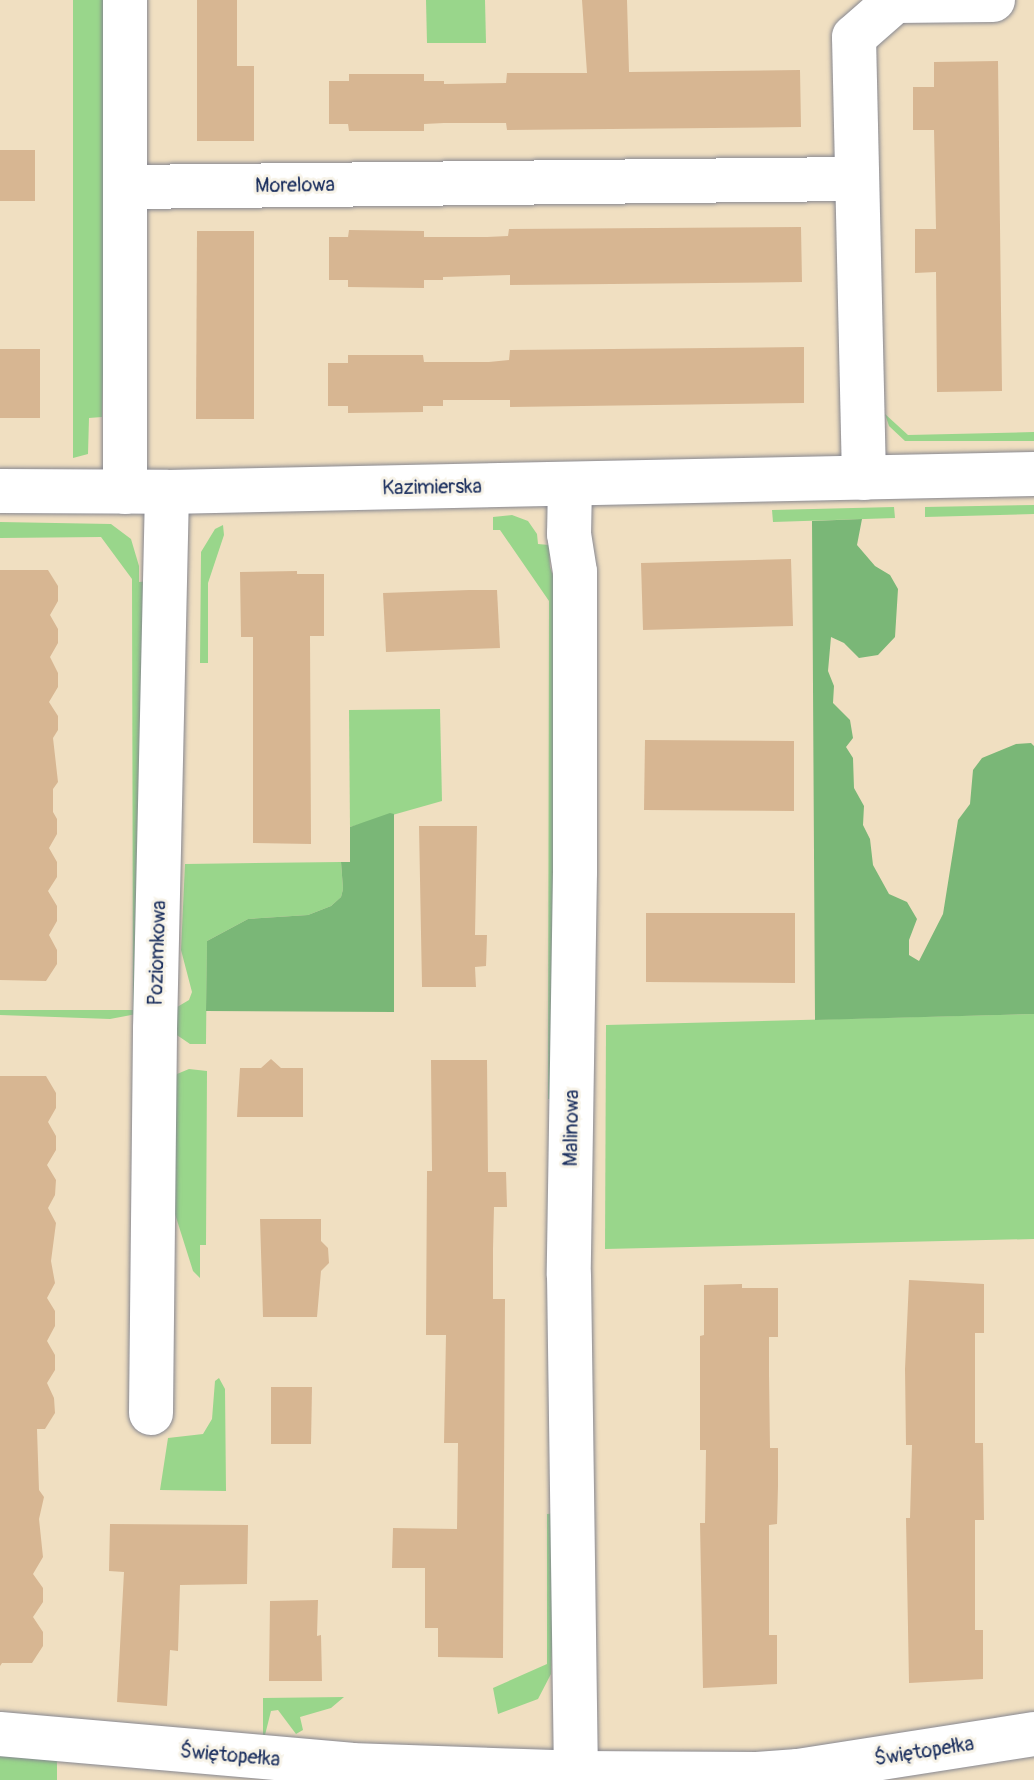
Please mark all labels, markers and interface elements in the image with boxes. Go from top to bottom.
street label: Morelowa [255,172,335,198]
street label: Kazimierska [382,474,482,500]
street label: Poziomkowa [143,900,171,1006]
street label: Malinowa [558,1089,584,1167]
street label: Świętopełka [873,1731,975,1771]
street label: Świętopełka [179,1739,281,1771]

